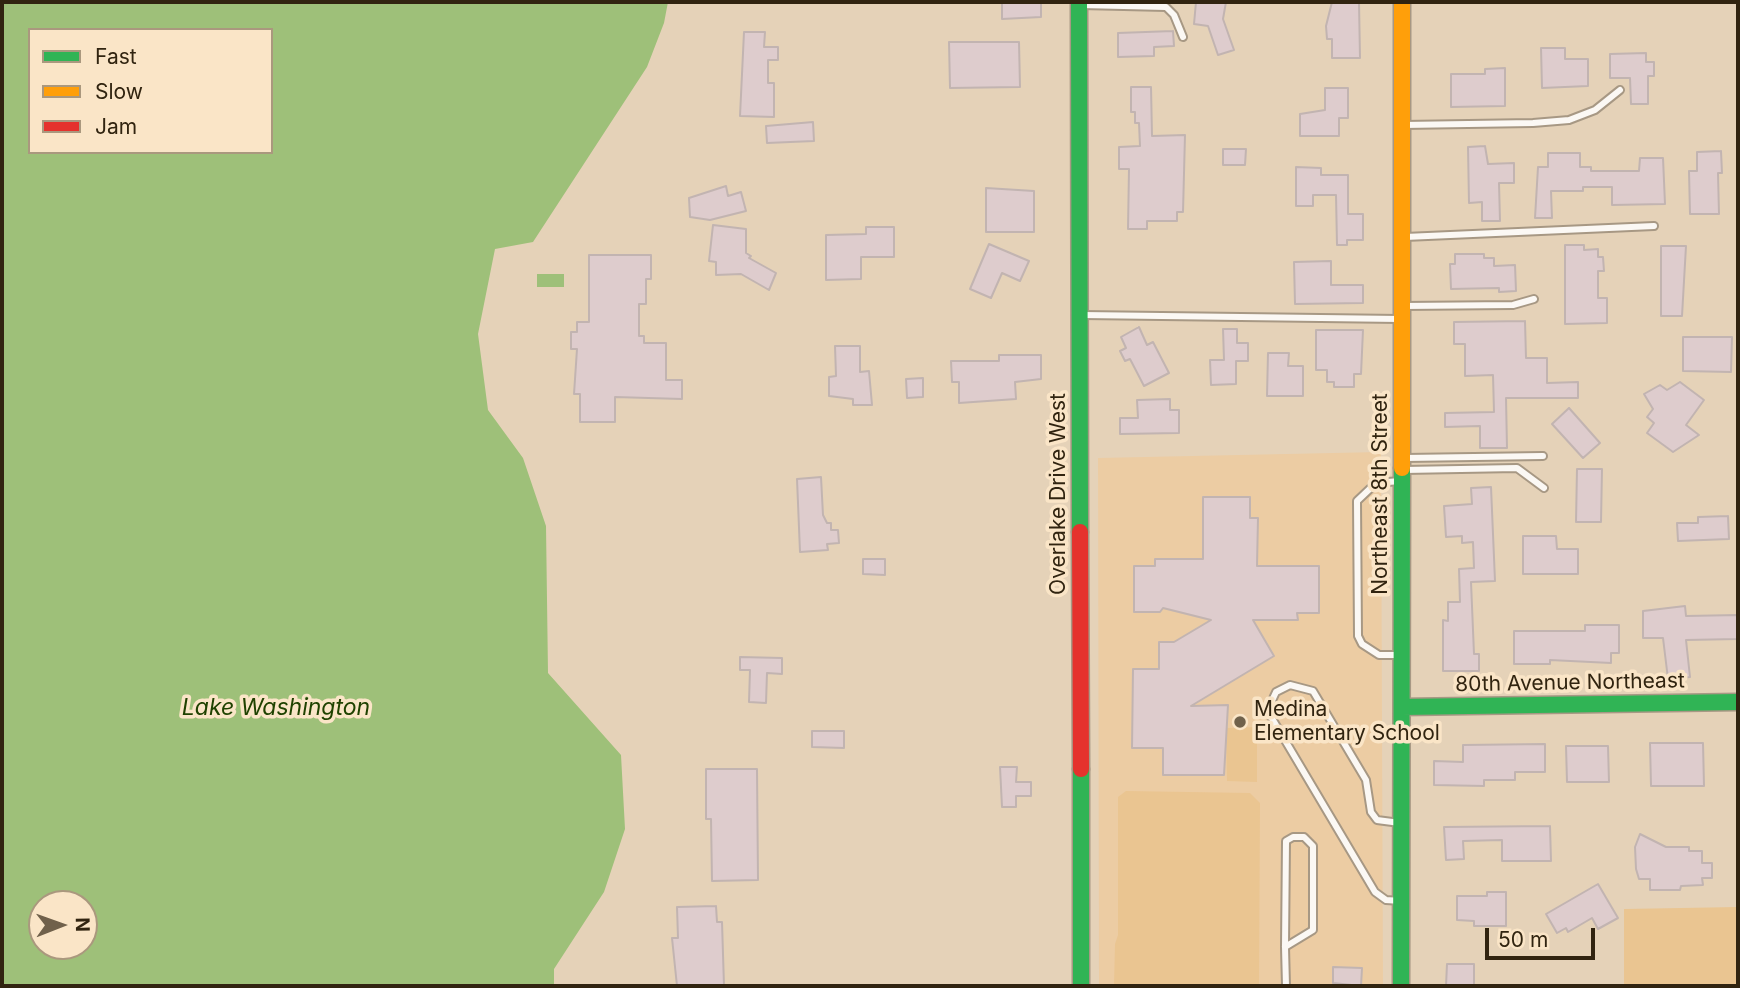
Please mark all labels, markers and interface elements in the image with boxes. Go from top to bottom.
legend [28,28,273,154]
text: Fast [95,44,137,69]
text: Slow [95,79,143,104]
text: Jam [95,114,137,139]
street label: Overlake Drive West [1046,393,1072,595]
street label: Northeast 8th Street [1368,393,1394,595]
street label: 80th Avenue Northeast [1455,668,1685,698]
water label: Lake Washington [182,694,370,722]
place label: Medina Elementary School [1254,697,1440,747]
marker: Medina Elementary School [1232,714,1248,730]
north arrow [28,890,98,960]
scale bar [1488,914,1598,958]
text: N [71,917,94,932]
text: 50 m [1498,927,1548,952]

